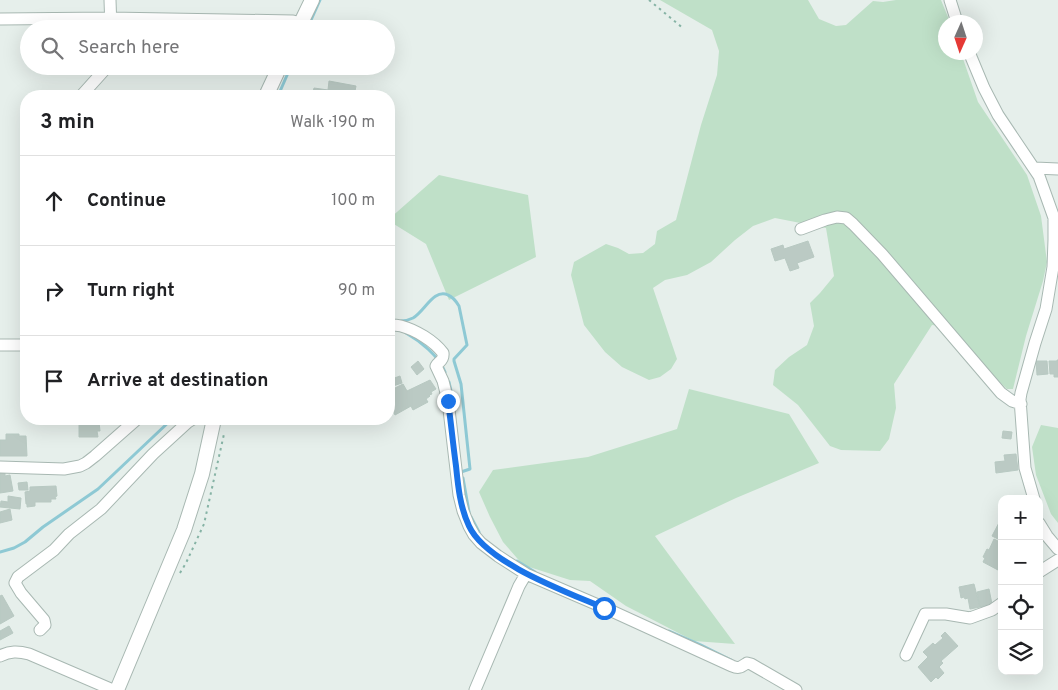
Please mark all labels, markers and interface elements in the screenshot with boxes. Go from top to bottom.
north arrow [938,15,983,60]
search box [20,20,395,75]
icon: search [38,34,66,62]
text: Search here [78,36,180,60]
text: 3 min [40,109,95,136]
text: Walk · 190 m [290,113,375,133]
icon: ahead [40,187,68,215]
text: Continue [87,189,166,213]
text: 100 m [331,191,375,211]
icon: right [40,277,68,305]
text: Turn right [87,279,175,303]
text: 90 m [338,281,375,301]
icon: arrive [40,367,68,395]
text: Arrive at destination [87,369,268,393]
route end [437,390,460,413]
map controls [998,495,1043,675]
button: + [998,495,1043,540]
button: − [998,540,1043,585]
button: locate [998,585,1043,630]
route start [593,597,616,620]
button: layers [998,630,1043,675]

